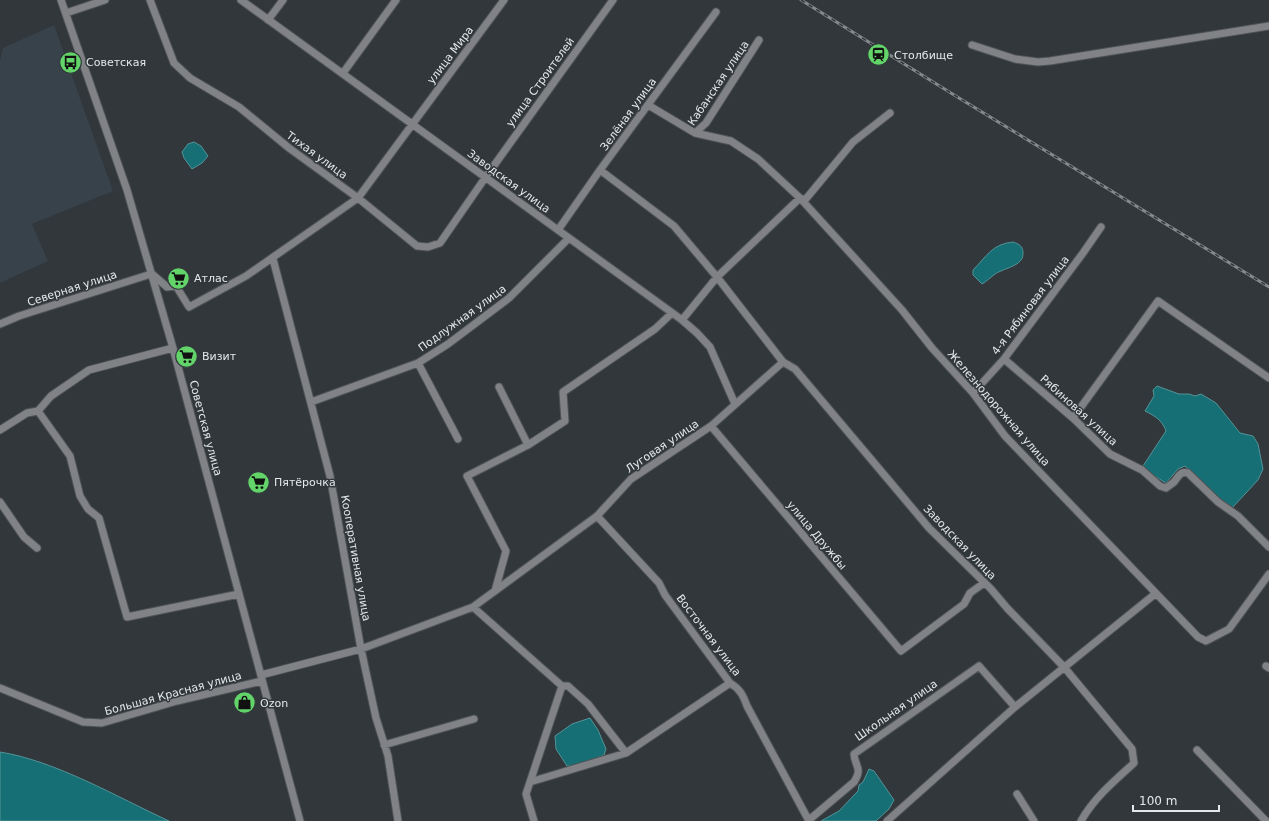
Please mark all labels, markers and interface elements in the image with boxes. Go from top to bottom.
street label: улица Мира [425,24,476,87]
street label: улица Строителей [504,35,577,130]
street label: Кабанская улица [685,38,752,128]
station icon: Столбище [866,42,892,68]
bus stop icon: Советская [58,49,84,75]
place label: Столбище [894,49,953,62]
place label: Советская [86,56,146,69]
street label: Зелёная улица [598,75,659,153]
street label: Тихая улица [283,128,350,182]
street label: Заводская улица [465,147,553,216]
street label: 4-я Рябиновая улица [989,253,1072,357]
supermarket icon: Атлас [166,265,192,291]
street label: Северная улица [26,268,119,309]
place label: Атлас [194,272,228,285]
street label: Подлужная улица [416,282,509,355]
supermarket icon: Визит [173,343,199,369]
street label: Железнодорожная улица [945,348,1052,469]
place label: Визит [202,350,237,363]
street label: Рябиновая улица [1037,372,1120,448]
street label: Советская улица [186,379,225,477]
street label: Луговая улица [623,417,701,476]
supermarket icon: Пятёрочка [246,469,272,495]
place label: Пятёрочка [274,476,336,489]
street label: Кооперативная улица [338,494,373,622]
street label: улица Дружбы [784,498,849,572]
street label: Заводская улица [921,502,999,582]
street label: Восточная улица [674,592,744,679]
street label: Большая Красная улица [103,669,243,718]
street label: Школьная улица [853,677,940,744]
shop icon: Ozon [232,690,258,716]
place label: Ozon [260,697,288,710]
scale bar [1133,787,1219,813]
text: 100 m [1139,794,1177,808]

